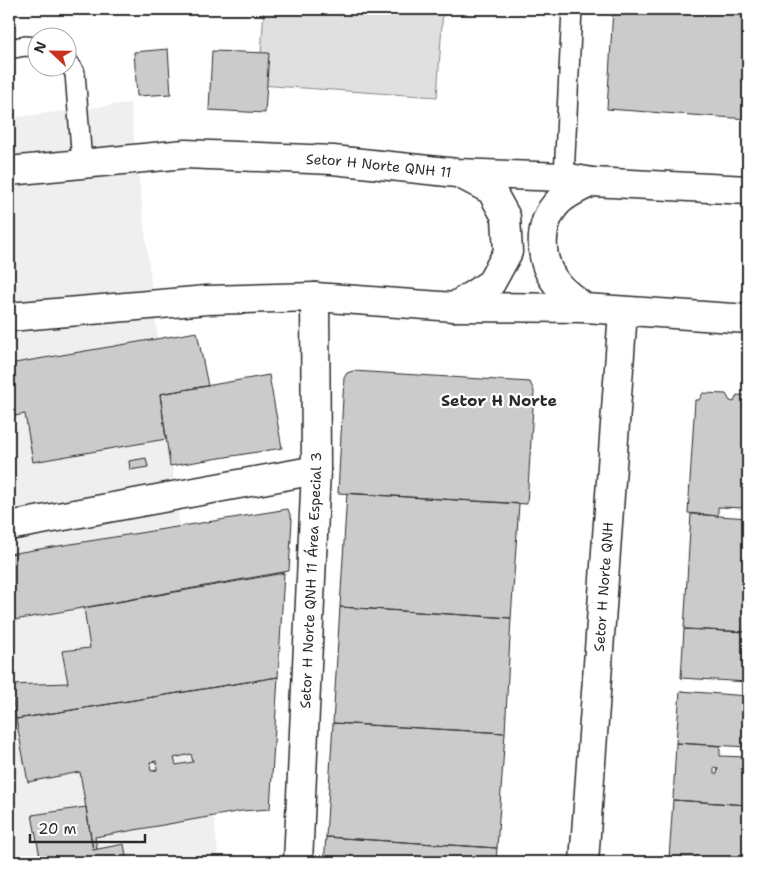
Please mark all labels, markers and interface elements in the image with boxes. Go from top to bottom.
north arrow [28,28,78,78]
text: N [30,39,50,56]
street label: Setor H Norte QNH 11 [306,150,452,181]
district label: Setor H Norte [441,390,557,411]
street label: Setor H Norte QNH 11 Área Especial 3 [296,452,325,709]
street label: Setor H Norte QNH [590,521,617,652]
scale bar [30,811,145,843]
text: 20 m [38,819,77,839]

